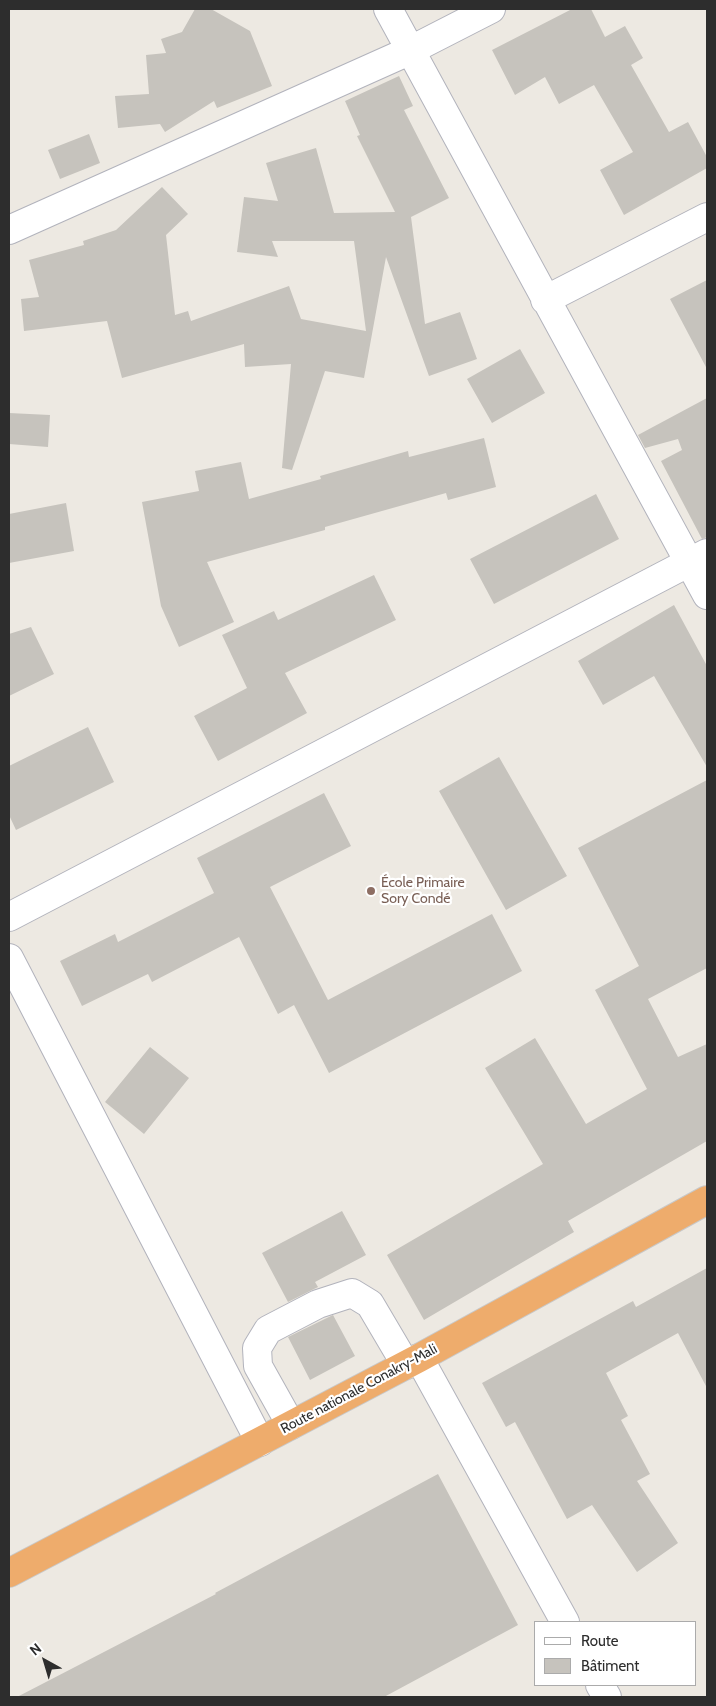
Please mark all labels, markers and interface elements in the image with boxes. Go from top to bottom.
place label: École Primaire Sory Condé [381,875,465,908]
marker: École Primaire Sory Condé [365,885,377,897]
street label: Route nationale Conakry-Mali [278,1341,440,1437]
legend [534,1621,696,1686]
text: Route [581,1632,619,1650]
north arrow [20,1636,70,1686]
text: N [26,1639,45,1659]
text: Bâtiment [581,1657,639,1675]

